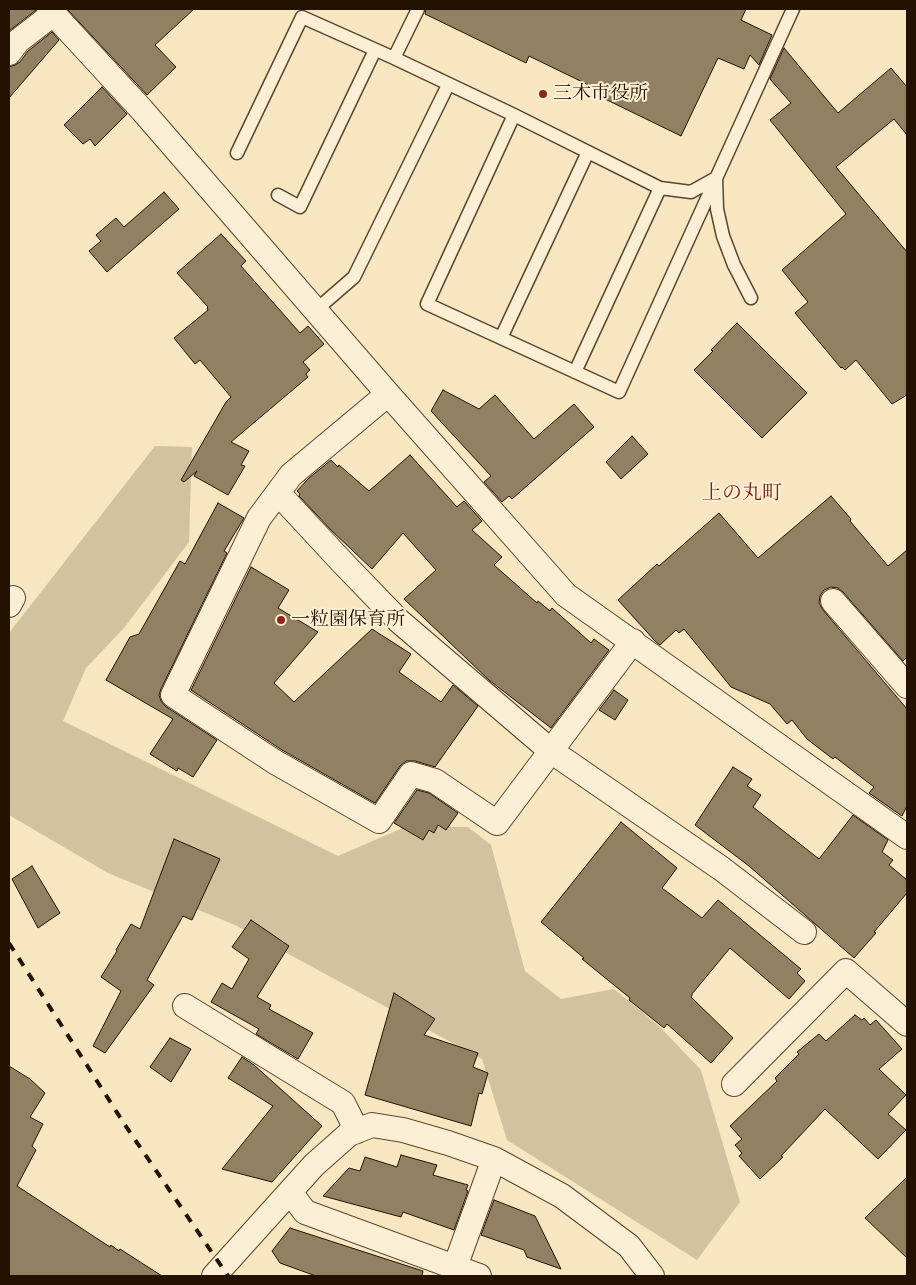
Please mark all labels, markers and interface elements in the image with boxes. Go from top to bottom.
place label: 三木市役所 [553,83,648,105]
marker: 三木市役所 [537,88,549,100]
district label: 上の丸町 [702,482,782,506]
place label: 一粒園保育所 [291,609,405,631]
marker: 一粒園保育所 [275,614,287,626]

